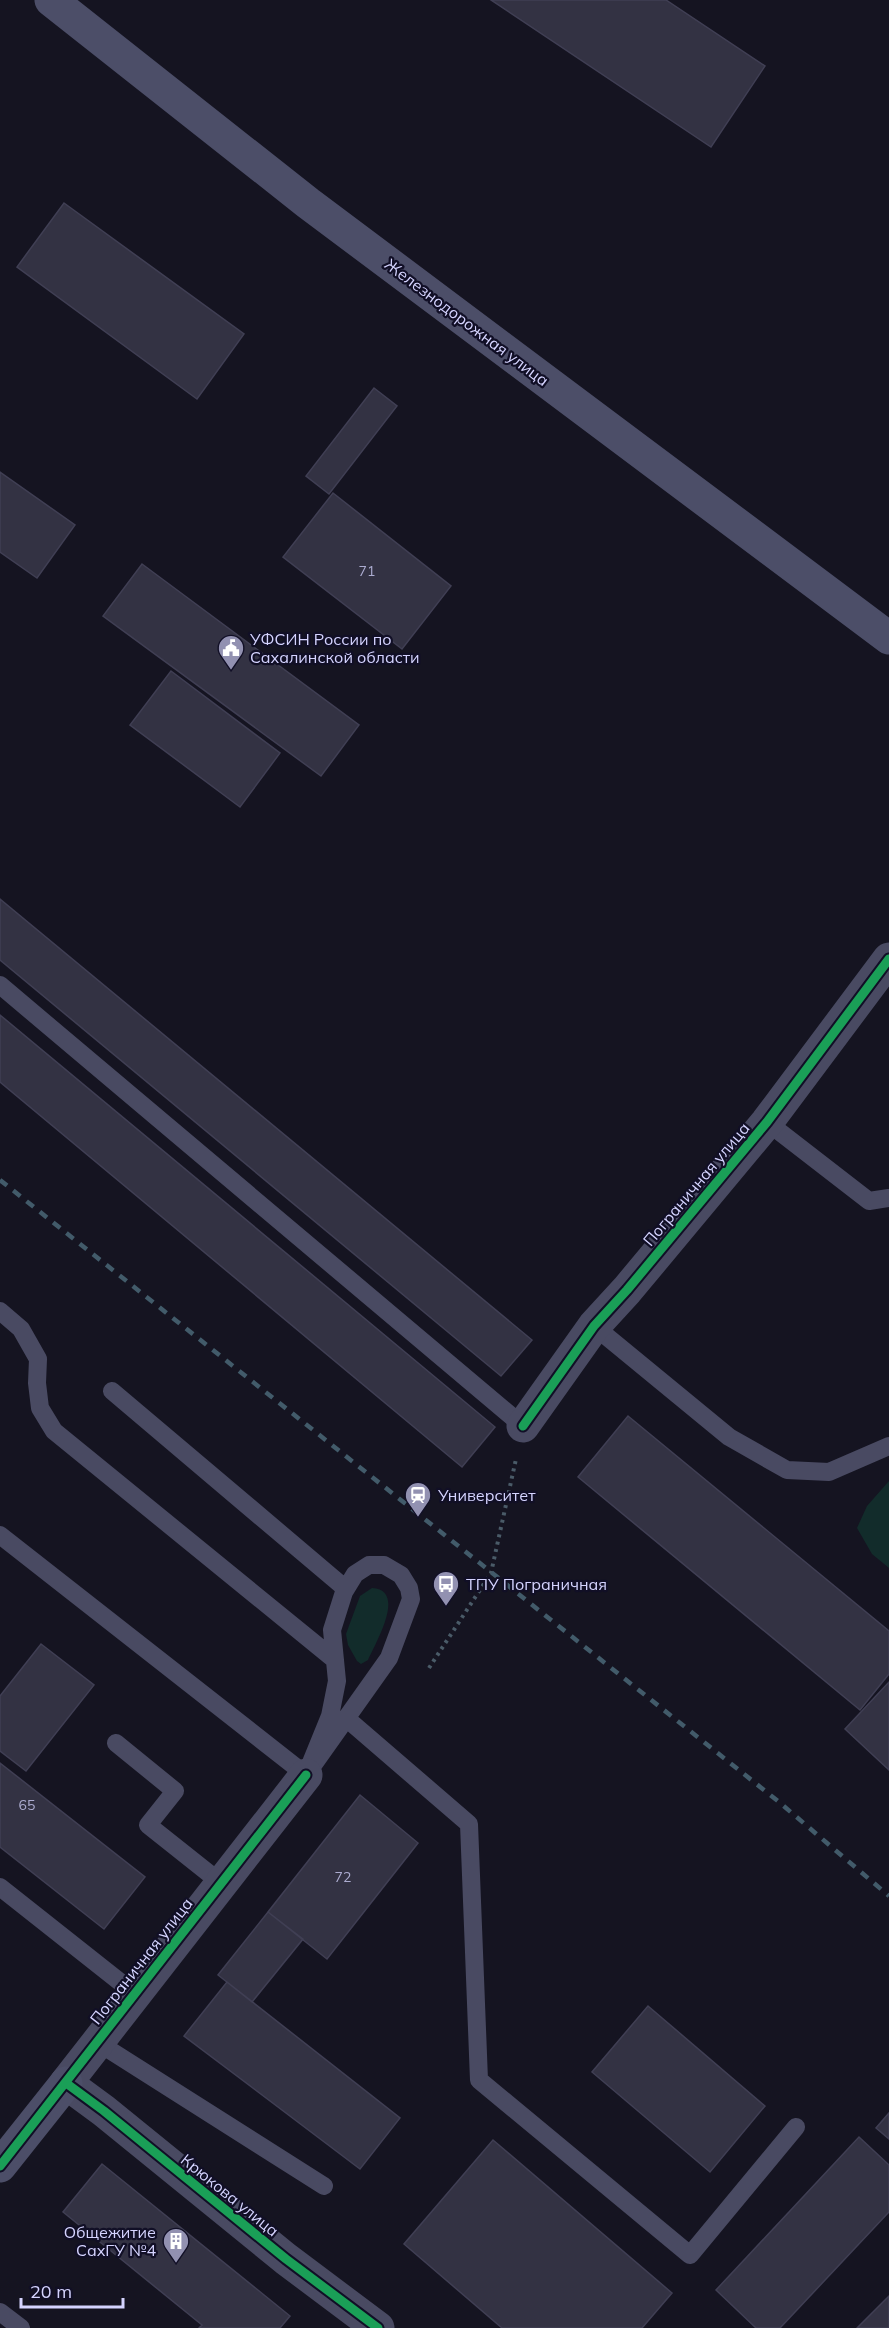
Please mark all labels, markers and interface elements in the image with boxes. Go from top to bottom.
street label: Железнодорожная улица [381,254,553,390]
house number: 71 [359,562,375,580]
place label: УФСИН России по Сахалинской области [249,629,420,667]
public building icon: УФСИН России по Сахалинской области [216,633,246,671]
street label: Пограничная улица [638,1118,754,1250]
station icon: Университет [403,1480,433,1518]
place label: Университет [437,1485,536,1505]
bus stop icon: ТПУ Пограничная [431,1569,461,1607]
place label: ТПУ Пограничная [466,1574,607,1594]
house number: 65 [19,1796,35,1814]
house number: 72 [335,1868,351,1886]
street label: Пограничная улица [85,1894,197,2028]
street label: Крюкова улица [177,2149,283,2241]
place label: Общежитие СахГУ №4 [64,2222,156,2260]
building icon: Общежитие СахГУ №4 [161,2226,191,2264]
scale bar [21,2271,123,2309]
text: 20 m [30,2280,72,2303]

